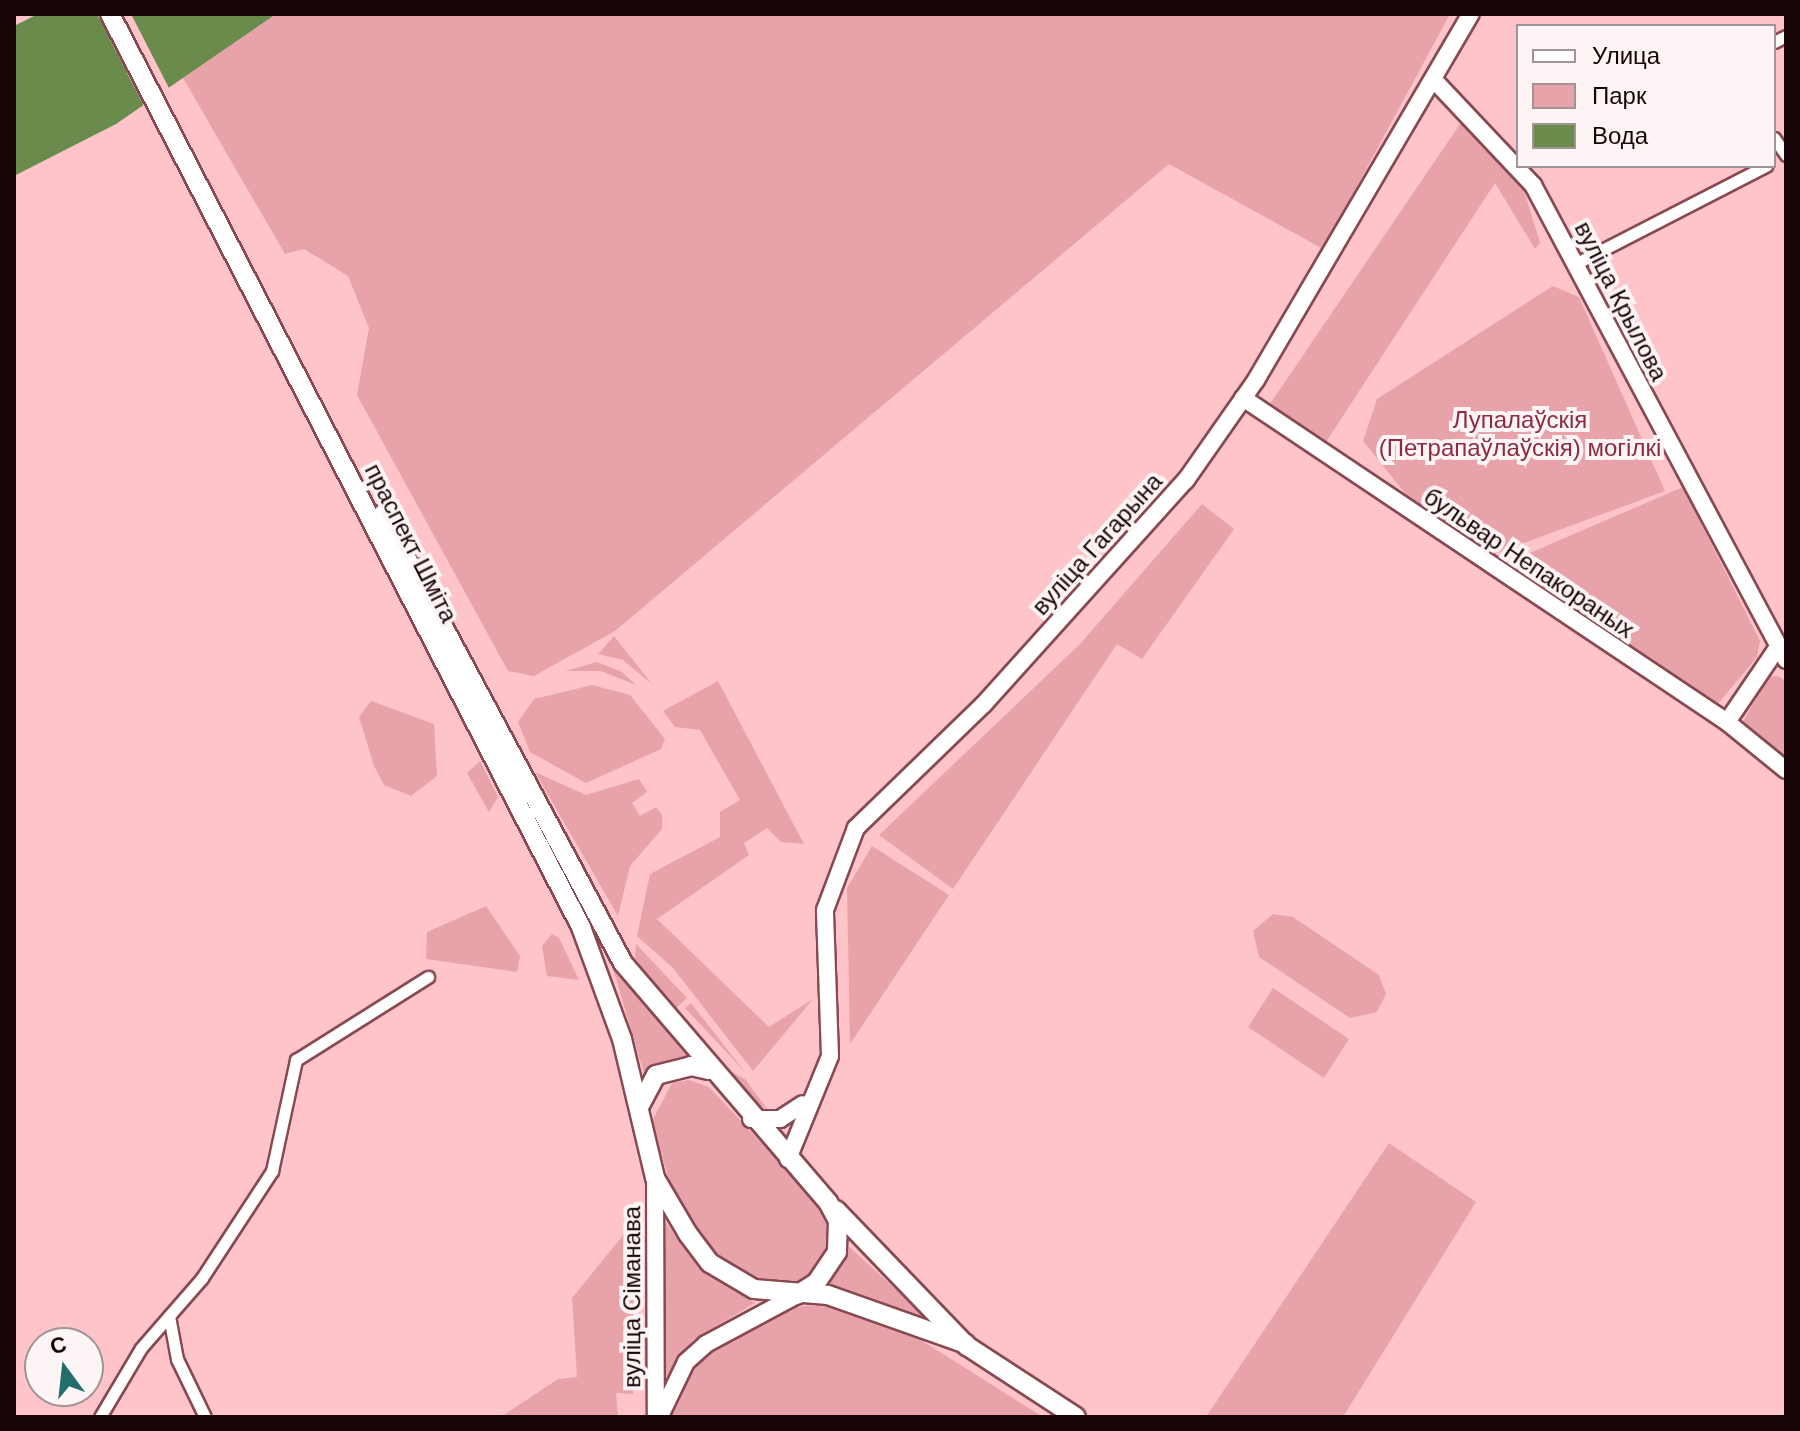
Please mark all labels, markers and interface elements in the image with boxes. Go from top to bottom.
legend [1516,24,1776,168]
text: Улица [1592,42,1660,69]
text: Парк [1592,82,1646,109]
text: Вода [1592,122,1648,149]
street label: вуліца Крылова [1568,217,1674,385]
park label: Лупалаўскія (Петрапаўлаўскія) могілкі [1379,406,1661,462]
street label: праспект Шміта [359,459,463,627]
street label: вуліца Гагарына [1026,467,1168,621]
street label: бульвар Непакораных [1418,482,1640,644]
street label: вуліца Сіманава [618,1206,646,1388]
north arrow [24,1327,104,1407]
text: С [47,1331,69,1359]

